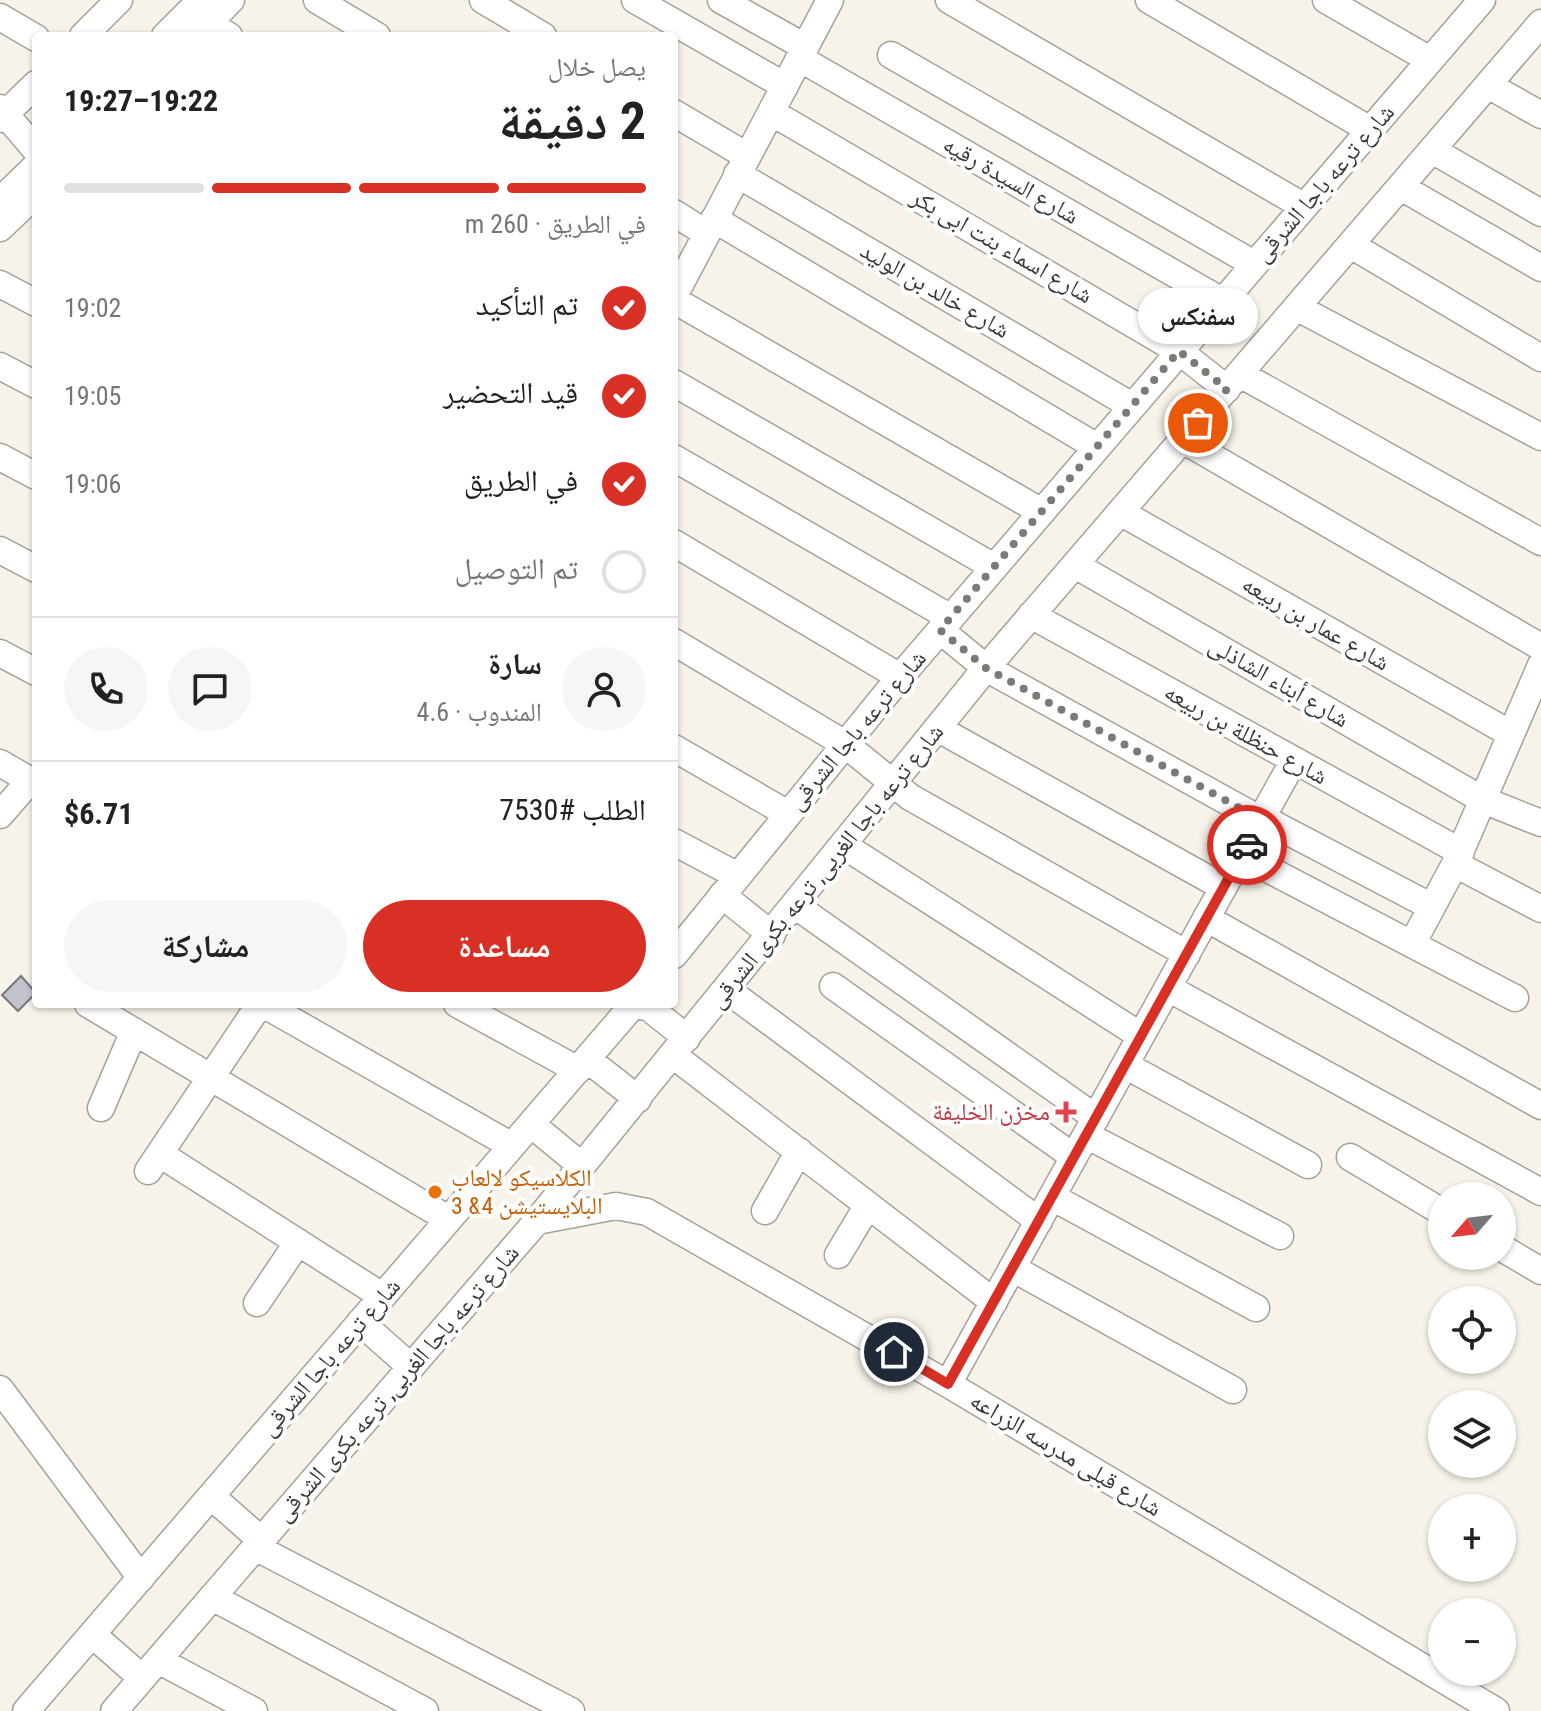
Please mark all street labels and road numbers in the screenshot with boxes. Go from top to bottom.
street label: شارع ترعه باجا الشرقى [1248,98,1401,268]
street label: شارع السيدة رقيه [938,130,1084,231]
street label: شارع اسماء بنت ابى بكر [905,182,1098,310]
street label: شارع خالد بن الوليد [855,236,1015,345]
street label: شارع عمار بن ربيعه [1237,570,1395,677]
street label: شارع أبناء الشاذلى [1204,631,1354,734]
street label: شارع ترعه باجا الشرقى [782,644,933,816]
street label: شارع حنظلة بن ربيعه [1159,678,1332,791]
street label: شارع ترعه باجا الغربى, ترعه بكرى الشرقى [703,718,950,1014]
street label: شارع ترعه باجا الغربى, ترعه بكرى الشرقى [269,1239,526,1528]
street label: شارع ترعه باجا الشرقى [254,1272,407,1442]
street label: شارع قبلى مدرسه الزراعه [965,1386,1167,1523]

